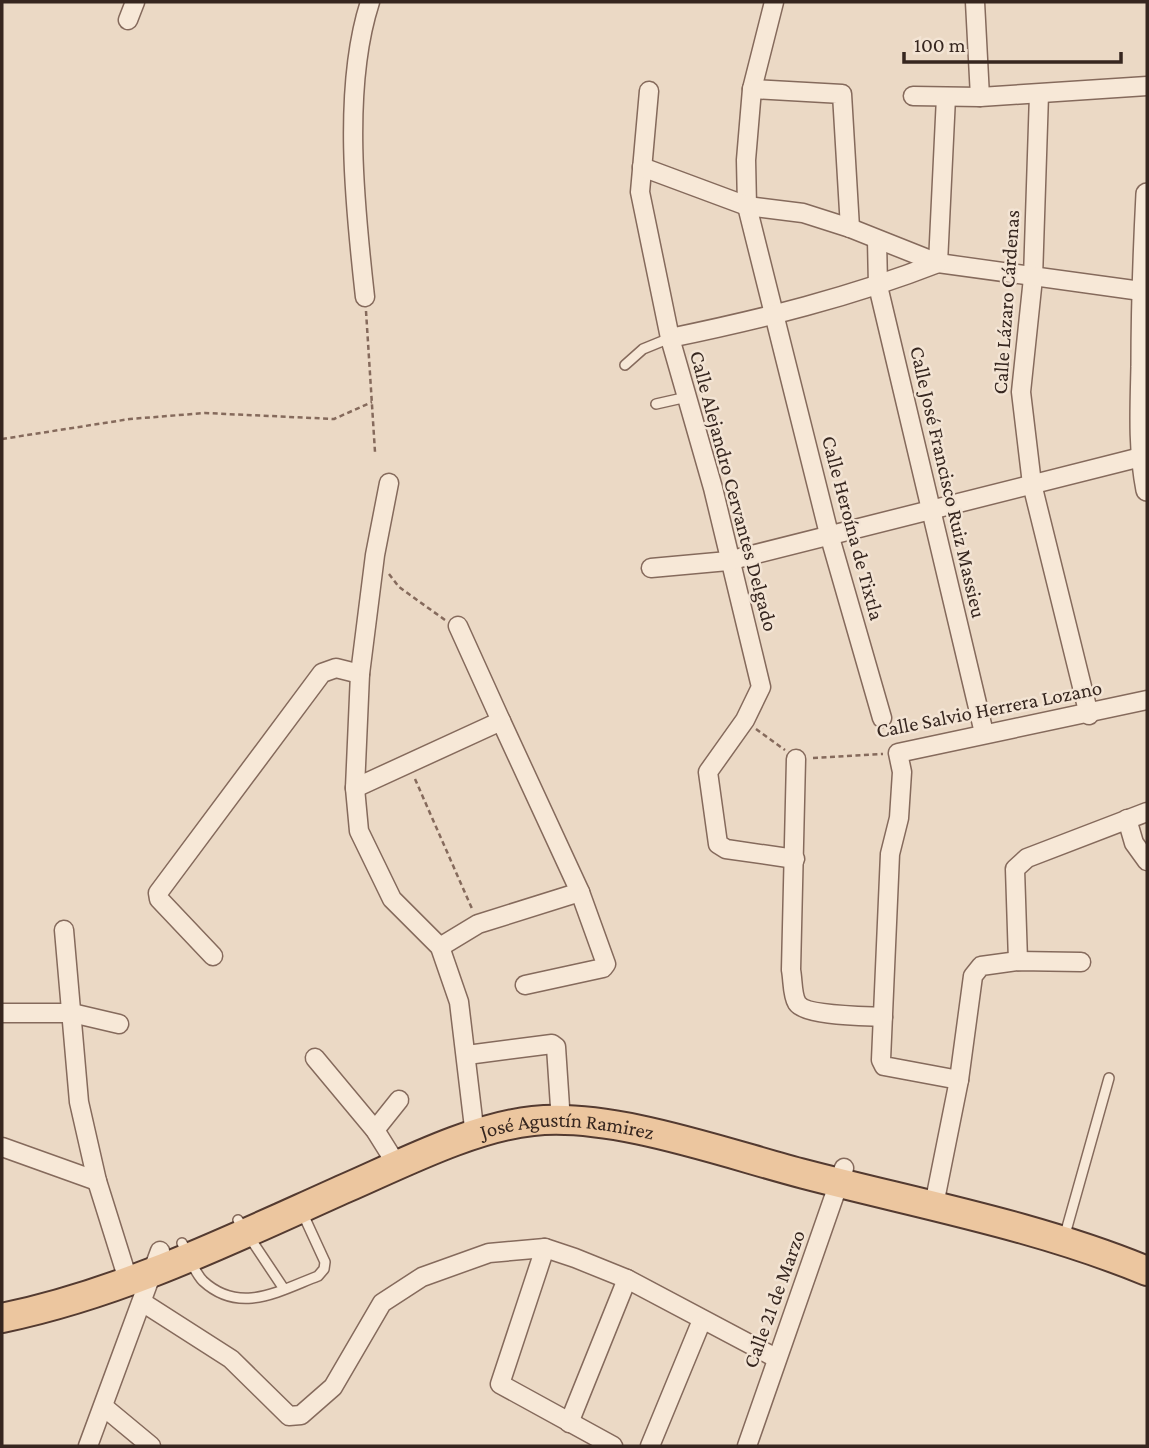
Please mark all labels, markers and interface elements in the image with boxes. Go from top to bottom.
scale bar [904,21,1121,65]
text: 100 m [914,33,966,57]
street label: Calle Lázaro Cárdenas [988,209,1024,395]
street label: Calle José Francisco Ruiz Massieu [905,344,991,620]
street label: Calle Alejandro Cervantes Delgado [685,348,783,634]
street label: Calle Heroína de Tixtla [817,433,889,623]
street label: Calle Salvio Herrera Lozano [874,675,1104,743]
street label: José Agustín Ramirez [475,1108,656,1145]
street label: Calle 21 de Marzo [738,1227,810,1371]

